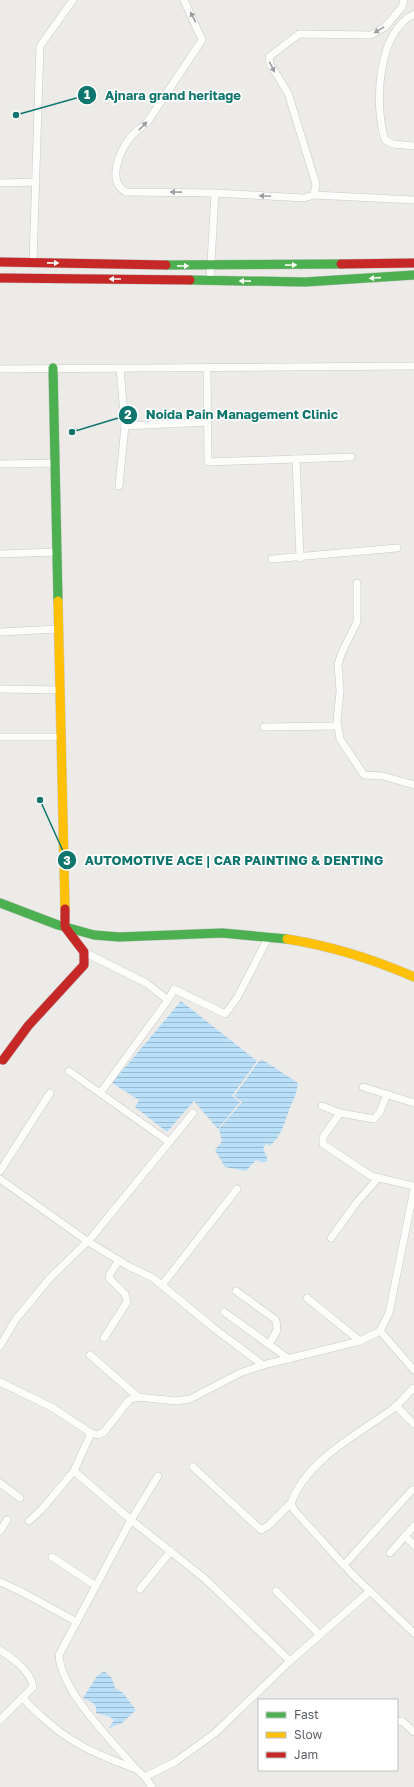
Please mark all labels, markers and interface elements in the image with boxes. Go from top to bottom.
one-way arrow [190,11,196,22]
one-way arrow [373,27,385,34]
one-way arrow [269,61,276,73]
callout: Ajnara grand heritage [77,83,249,108]
text: 1 [84,87,90,102]
text: Ajnara grand heritage [105,87,241,103]
one-way arrow [138,121,148,131]
one-way arrow [170,189,182,196]
one-way arrow [259,192,271,199]
one-way arrow [47,260,59,267]
one-way arrow [285,262,298,268]
one-way arrow [177,263,190,269]
one-way arrow [369,274,381,281]
one-way arrow [108,276,121,282]
one-way arrow [238,278,251,284]
callout: Noida Pain Management Clinic [118,402,346,427]
text: Noida Pain Management Clinic [146,406,339,422]
text: 2 [124,407,132,422]
callout: AUTOMOTIVE ACE | CAR PAINTING & DENTING [57,848,391,873]
text: AUTOMOTIVE ACE | CAR PAINTING & DENTING [85,852,384,868]
text: 3 [63,853,71,868]
legend [258,1699,398,1771]
text: Fast [294,1707,319,1722]
text: Slow [294,1727,322,1742]
text: Jam [294,1747,318,1762]

